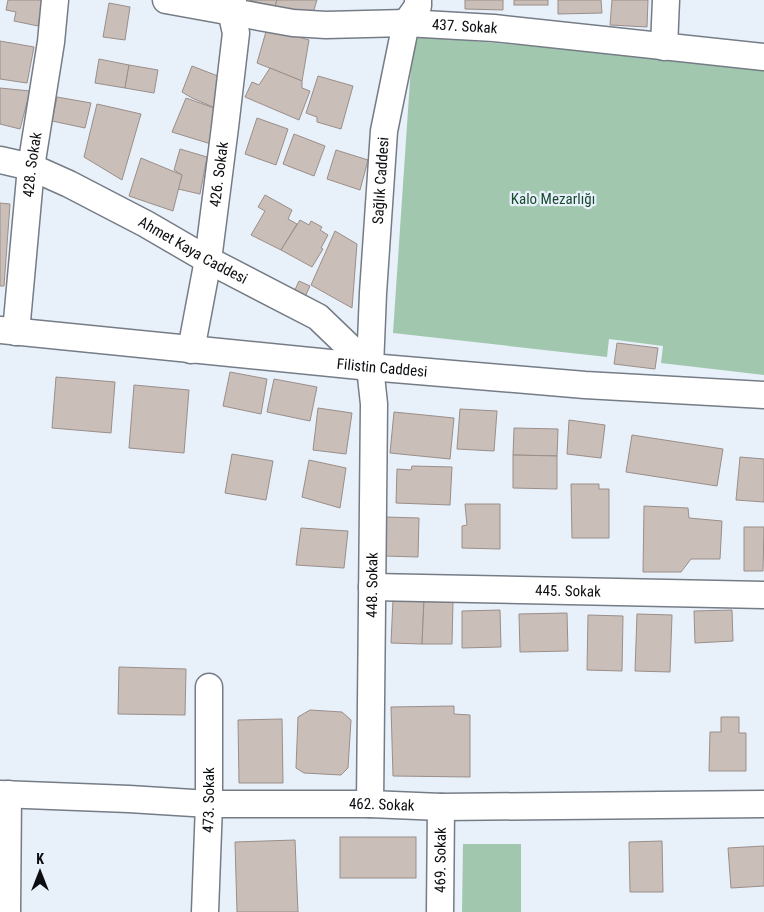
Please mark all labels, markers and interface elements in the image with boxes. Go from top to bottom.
street label: 437. Sokak [431,15,499,37]
street label: 428. Sokak [19,131,45,198]
street label: Sağlık Caddesi [369,136,393,225]
street label: 426. Sokak [206,140,232,208]
park label: Kalo Mezarlığı [511,190,595,208]
street label: Ahmet Kaya Caddesi [135,213,250,288]
street label: Filistin Caddesi [336,355,428,381]
street label: 448. Sokak [363,552,382,618]
street label: 445. Sokak [535,581,601,601]
street label: 473. Sokak [199,767,218,833]
street label: 462. Sokak [349,795,415,815]
street label: 469. Sokak [431,827,450,893]
north arrow [15,847,65,897]
text: K [36,851,44,867]

